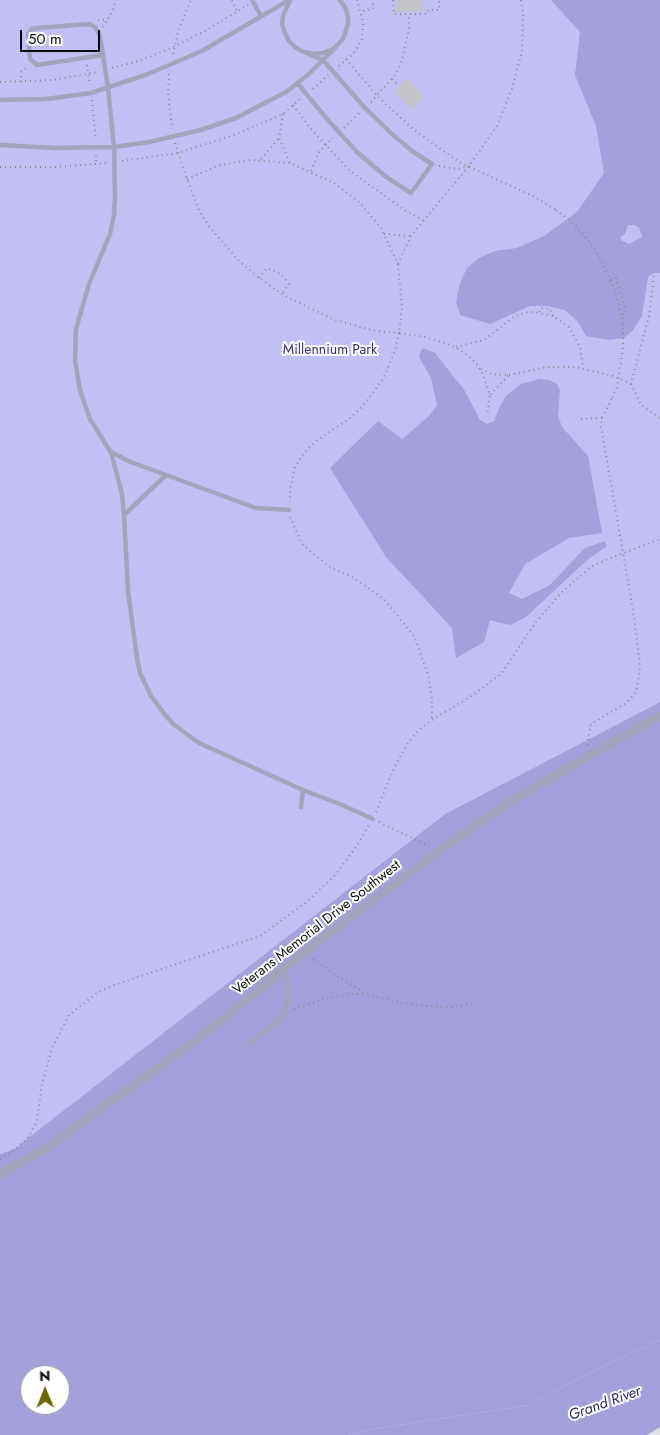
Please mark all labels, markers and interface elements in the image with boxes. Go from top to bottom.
scale bar [22,20,102,52]
text: 50 m [28,28,62,50]
park label: Millennium Park [283,343,377,359]
street label: Veterans Memorial Drive Southwest [230,857,404,999]
north arrow [20,1365,70,1415]
text: N [39,1366,50,1386]
water label: Grand River [566,1383,644,1425]

